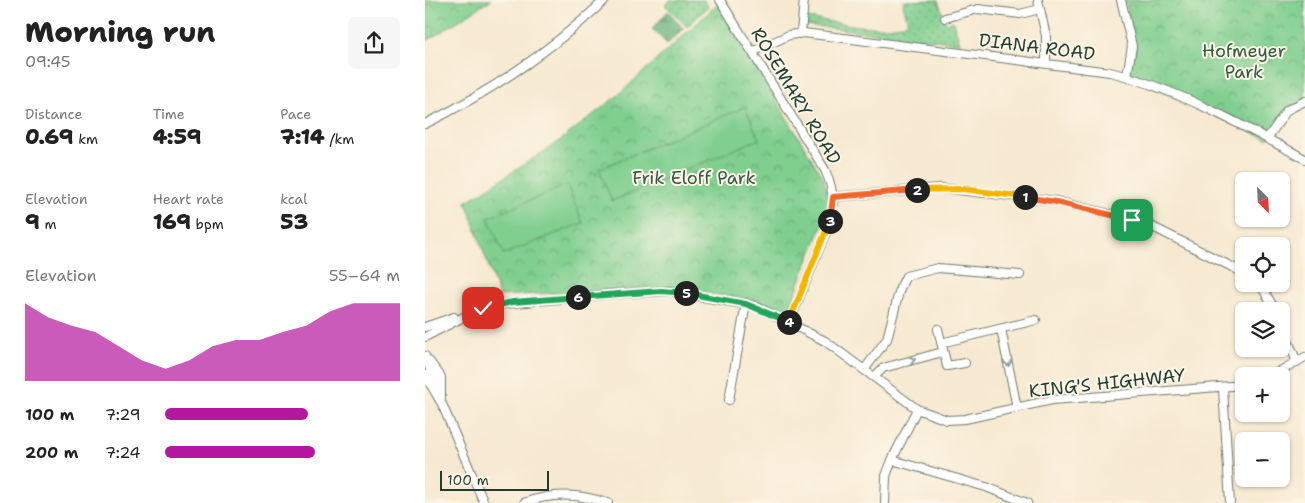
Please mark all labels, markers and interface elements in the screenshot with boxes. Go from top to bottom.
text: Morning run [25,13,215,51]
button: share [348,17,400,69]
street label: ROSEMARY ROAD [746,23,847,169]
street label: DIANA ROAD [978,28,1097,66]
park label: Hofmeyer Park [1202,39,1286,84]
text: 09:45 [25,51,71,72]
text: Distance [25,105,82,123]
text: Time [153,105,185,123]
text: Pace [280,105,311,123]
text: 0.69 [25,123,73,151]
text: 4:59 [153,123,201,151]
text: 7:14 [280,123,325,151]
text: km [73,130,98,148]
text: /km [325,130,354,148]
park label: Frik Eloff Park [632,166,756,190]
north arrow [1235,172,1290,228]
map controls [1235,172,1290,487]
pin: 2 [905,178,929,202]
text: 2 [913,181,922,199]
pin: 1 [1013,184,1037,210]
text: 1 [1022,188,1029,206]
text: Elevation [25,190,88,208]
text: Heart rate [153,190,224,208]
text: kcal [280,190,308,208]
pin [1111,199,1153,241]
icon: arrive [1118,206,1146,234]
text: 9 [25,208,40,236]
text: 169 [153,208,191,236]
text: 53 [280,208,308,236]
pin: 3 [817,208,843,234]
text: 3 [826,212,835,230]
text: m [40,215,57,233]
text: bpm [191,215,224,233]
button: locate [1235,237,1290,292]
text: Elevation [25,265,97,286]
text: 55–64 m [329,265,400,286]
pin: 5 [673,280,699,306]
pin: 6 [565,284,591,310]
text: 5 [682,284,691,302]
pin [462,287,504,329]
text: 6 [574,288,583,306]
icon: check [469,294,497,322]
button: layers [1235,302,1290,357]
pin: 4 [777,310,801,334]
text: 4 [785,313,794,331]
one-way arrow [907,355,916,366]
one-way arrow [1002,359,1012,367]
street label: KING'S HIGHWAY [1028,363,1186,403]
button: + [1235,367,1290,422]
text: 100 m [25,404,74,425]
text: 7:29 [105,404,141,425]
button: − [1235,432,1290,487]
text: 200 m [25,442,78,463]
text: 7:24 [105,442,141,463]
scale bar [440,468,549,491]
text: 100 m [447,471,489,489]

